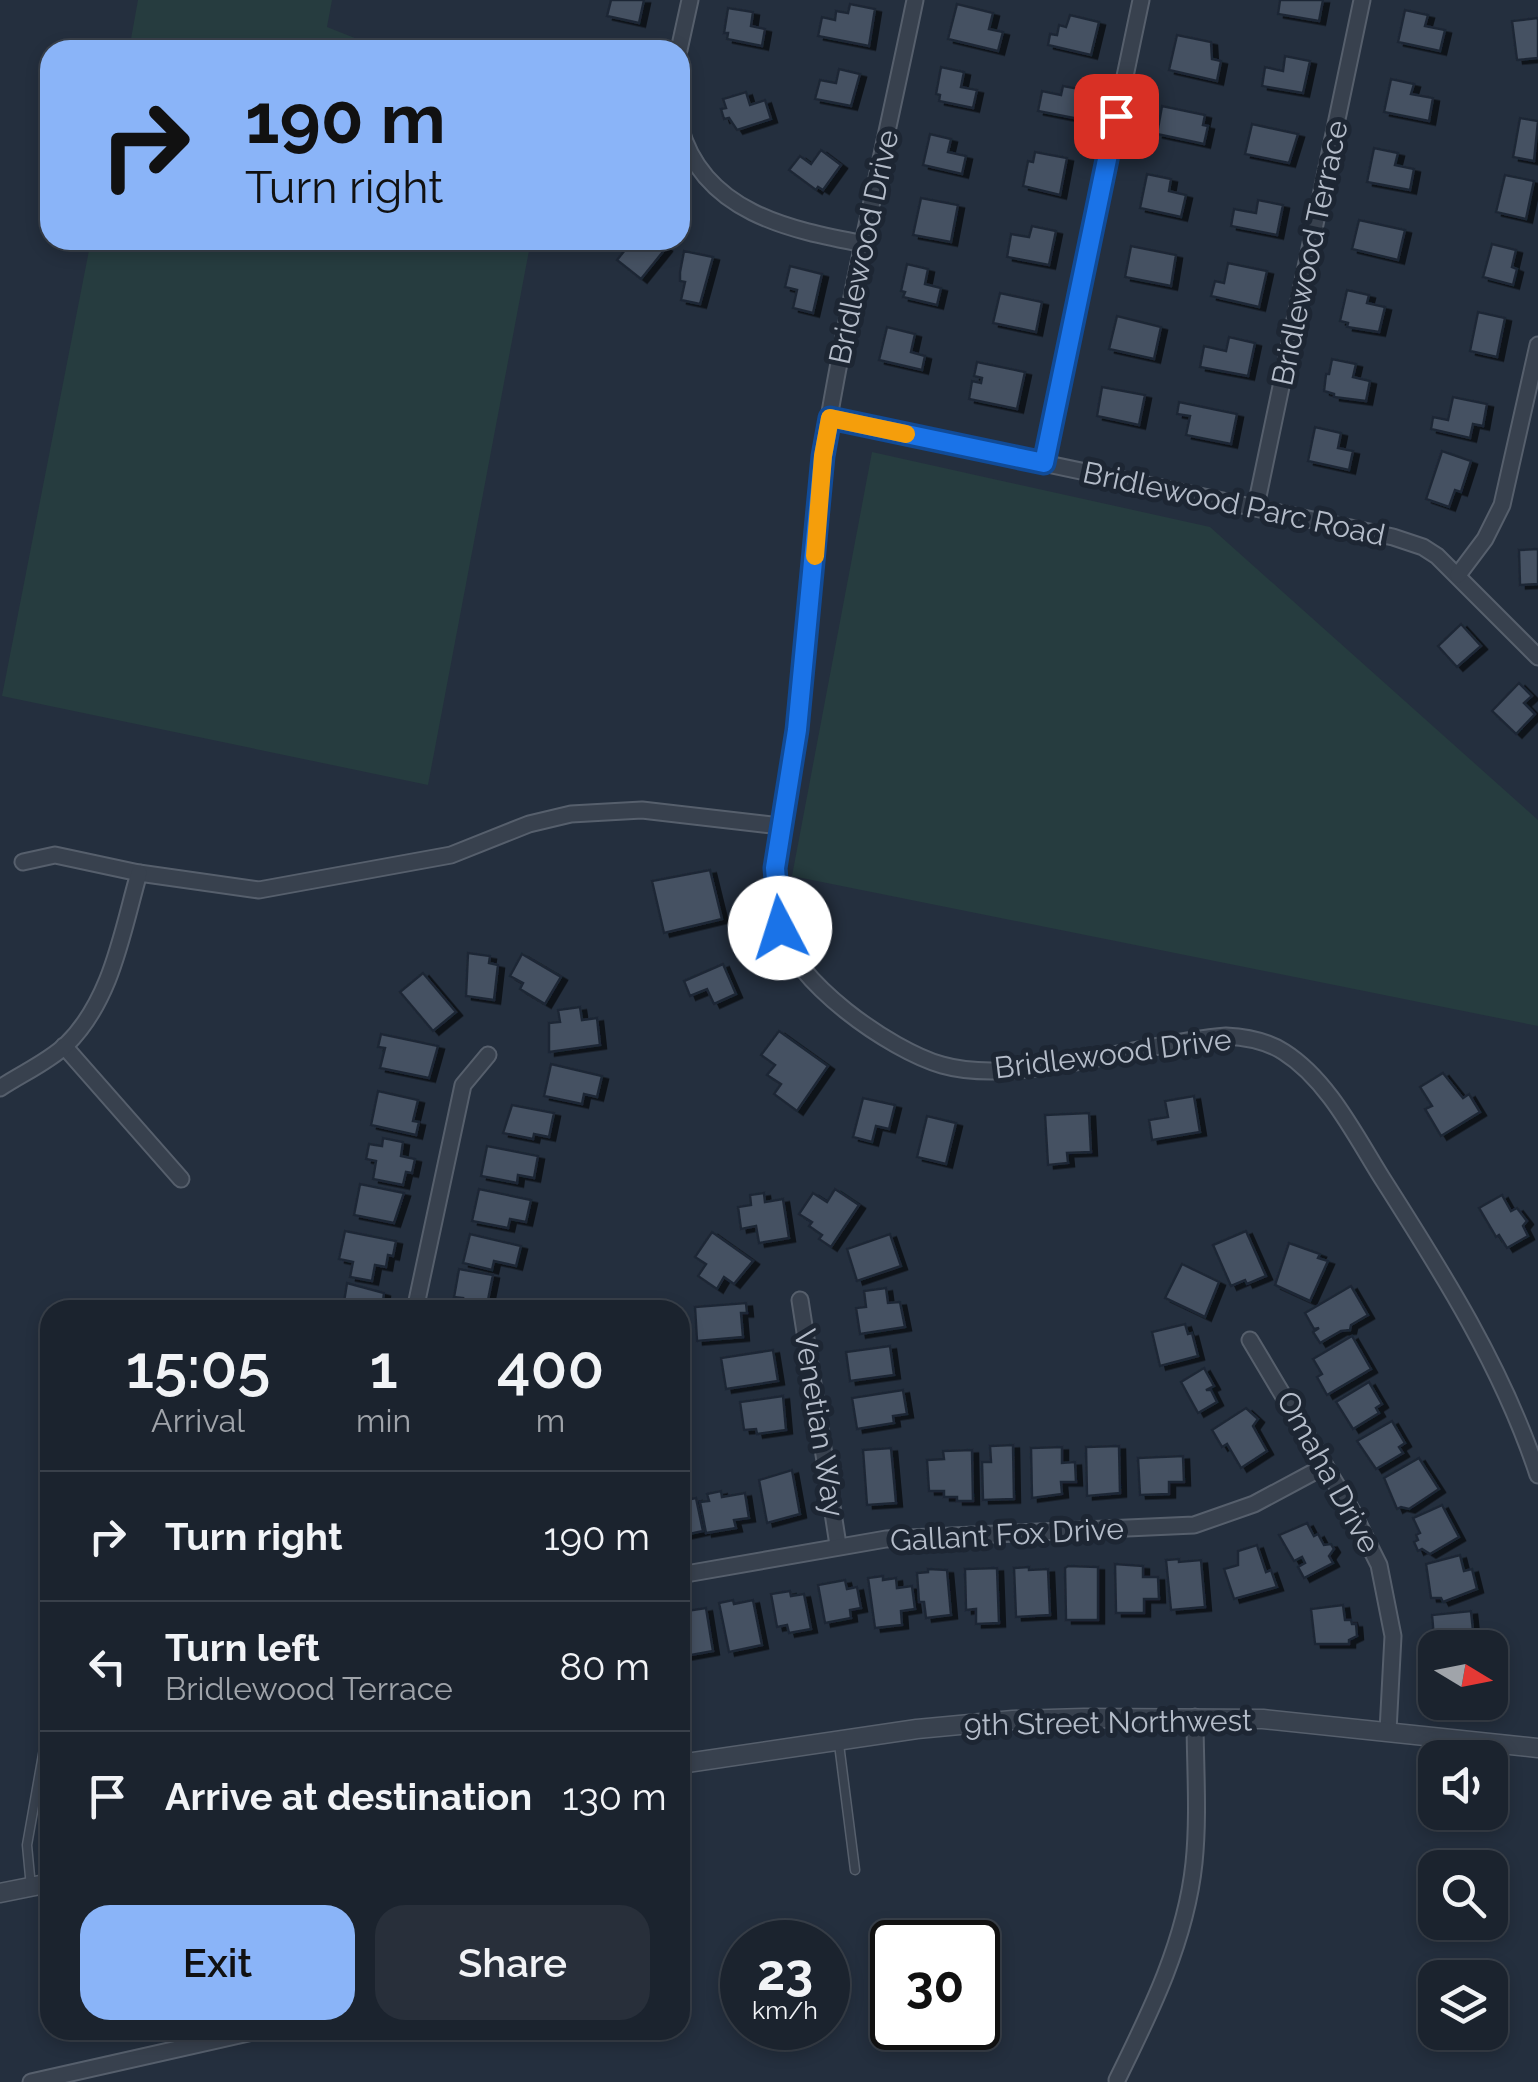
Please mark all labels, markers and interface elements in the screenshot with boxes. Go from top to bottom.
pin [1074,74,1159,159]
text: 190 m [245,77,446,159]
icon: right [80,80,210,210]
icon: arrive [1089,89,1144,144]
street label: Bridlewood Terrace [1264,117,1355,389]
street label: Bridlewood Drive [822,127,905,367]
text: Turn right [245,161,443,214]
street label: Bridlewood Parc Road [1080,454,1388,553]
position arrow [728,876,832,980]
street label: Bridlewood Drive [992,1022,1233,1085]
street label: Venetian Way [787,1326,852,1519]
text: 15:05 [126,1332,270,1402]
text: 1 [369,1332,398,1402]
text: 400 [497,1332,604,1402]
street label: Omaha Drive [1270,1385,1387,1559]
text: Arrival [151,1402,245,1439]
text: min [356,1402,411,1439]
text: m [536,1402,565,1439]
icon: right [80,1509,135,1564]
street label: Gallant Fox Drive [889,1511,1125,1558]
text: Turn right [165,1514,342,1559]
text: 190 m [544,1514,650,1559]
text: Turn left [165,1625,320,1670]
north arrow [1418,1630,1508,1720]
map controls [1418,1630,1508,2050]
icon: left [80,1639,135,1694]
text: 80 m [560,1644,650,1689]
text: Bridlewood Terrace [165,1670,453,1707]
street label: 9th Street Northwest [964,1702,1252,1743]
button: sound [1418,1740,1508,1830]
icon: arrive [80,1769,135,1824]
text: Arrive at destination [165,1774,532,1819]
text: 130 m [562,1774,667,1819]
button: search [1418,1850,1508,1940]
button: Exit [80,1905,355,2020]
button: Share [375,1905,650,2020]
speed limit sign: 30 [870,1920,1000,2050]
text: 23 [757,1943,813,2002]
button: layers [1418,1960,1508,2050]
text: km/h [752,1995,818,2025]

